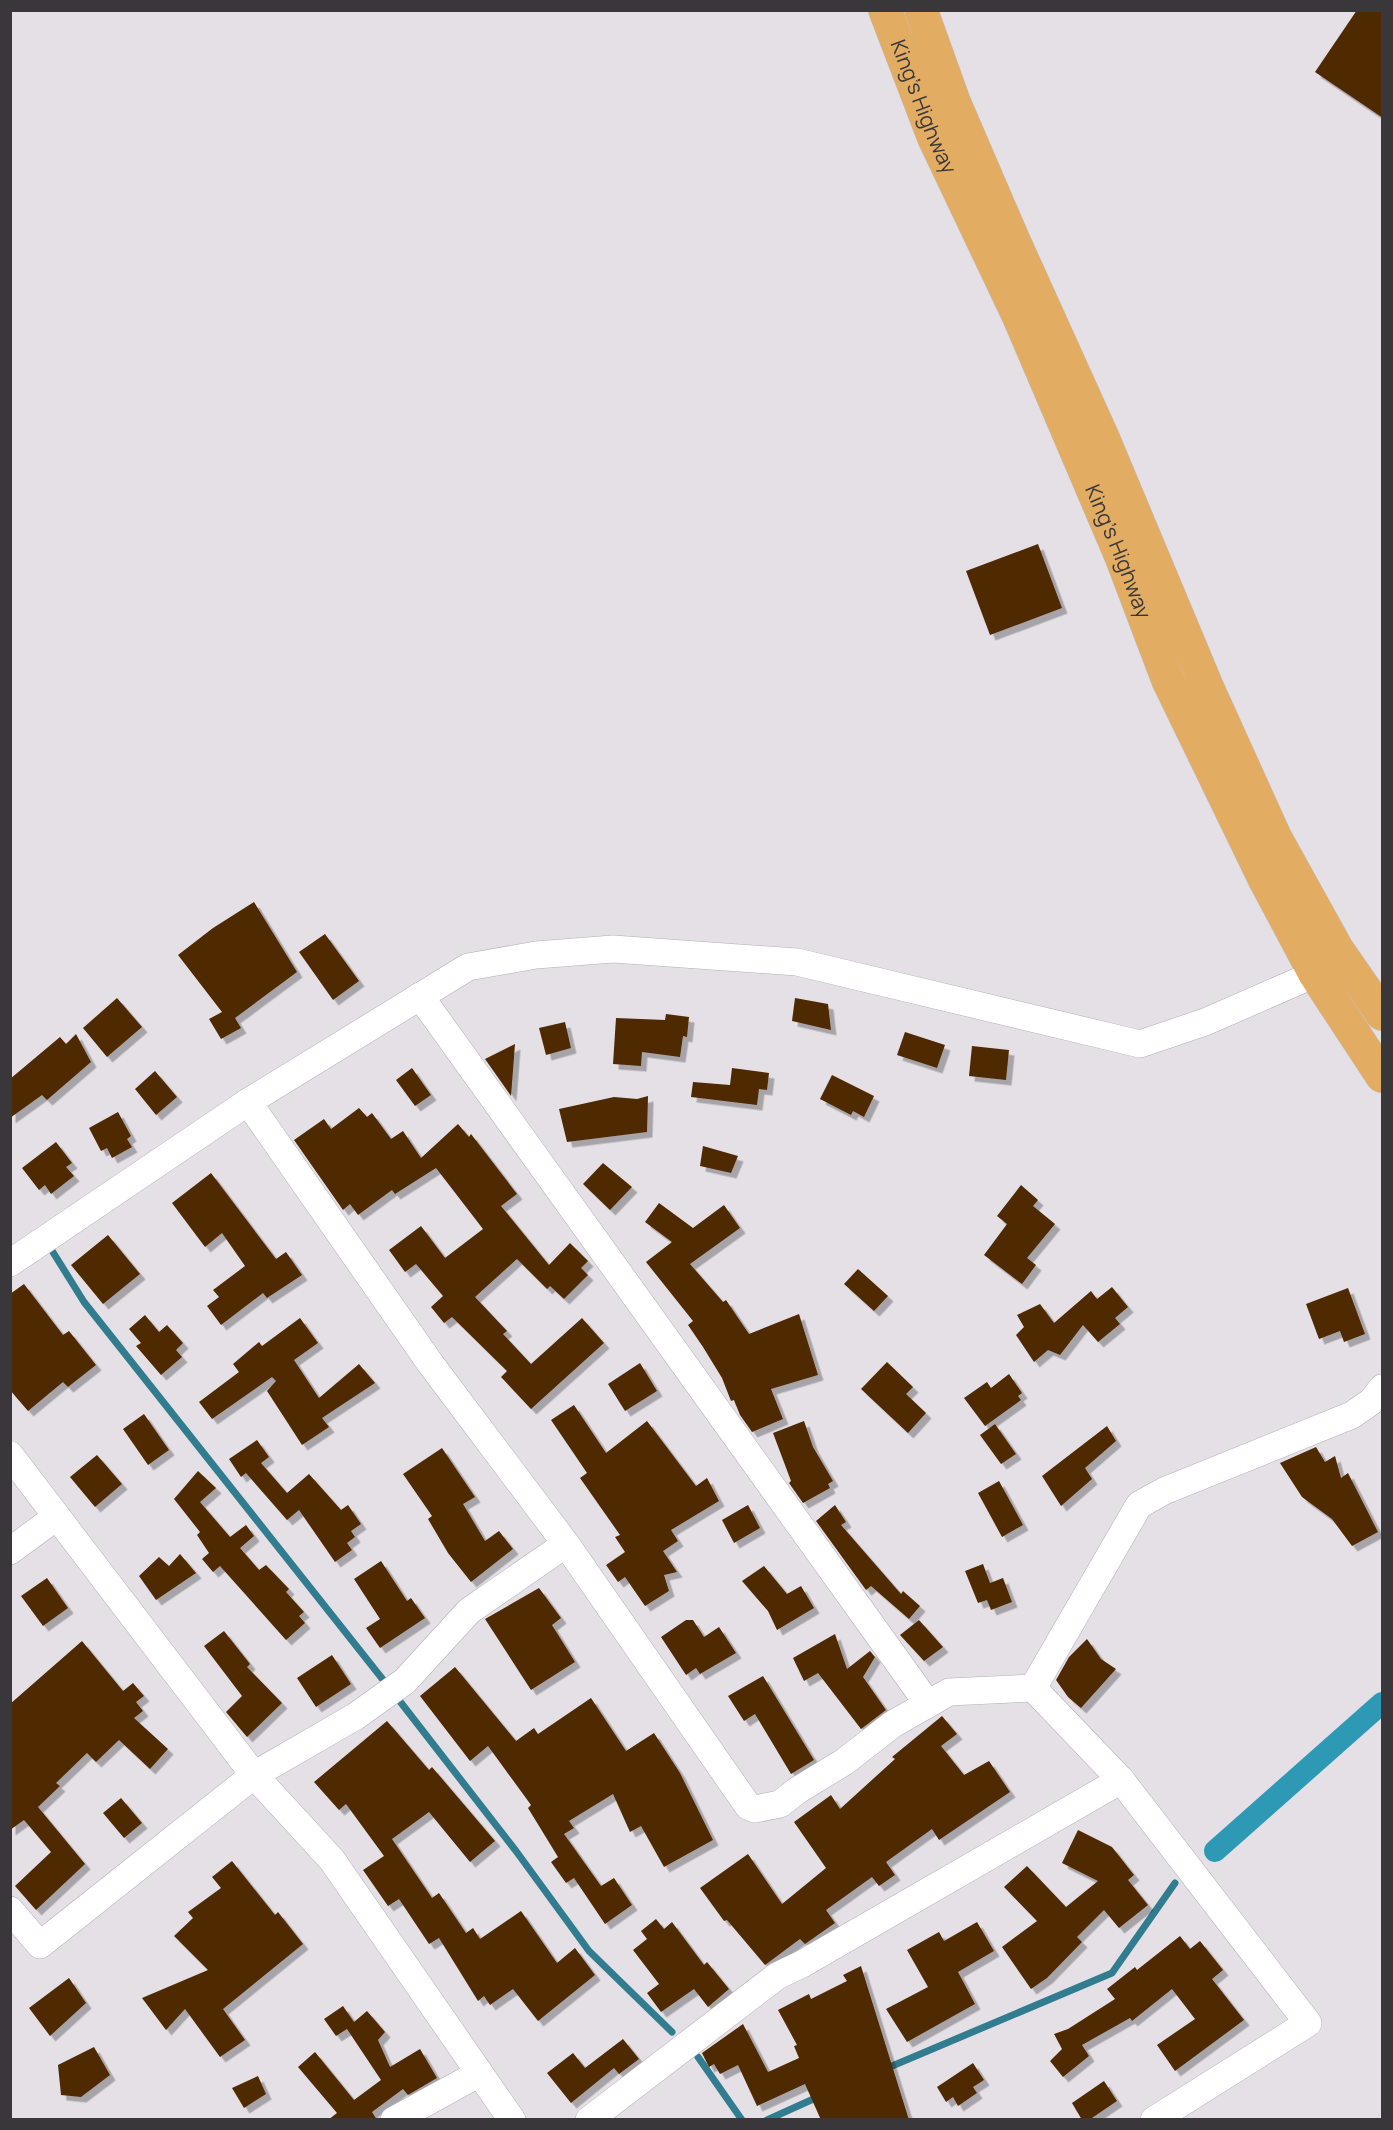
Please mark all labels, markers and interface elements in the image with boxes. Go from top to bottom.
street label: King's Highway [885,35,964,178]
street label: King's Highway [1079,480,1158,622]

